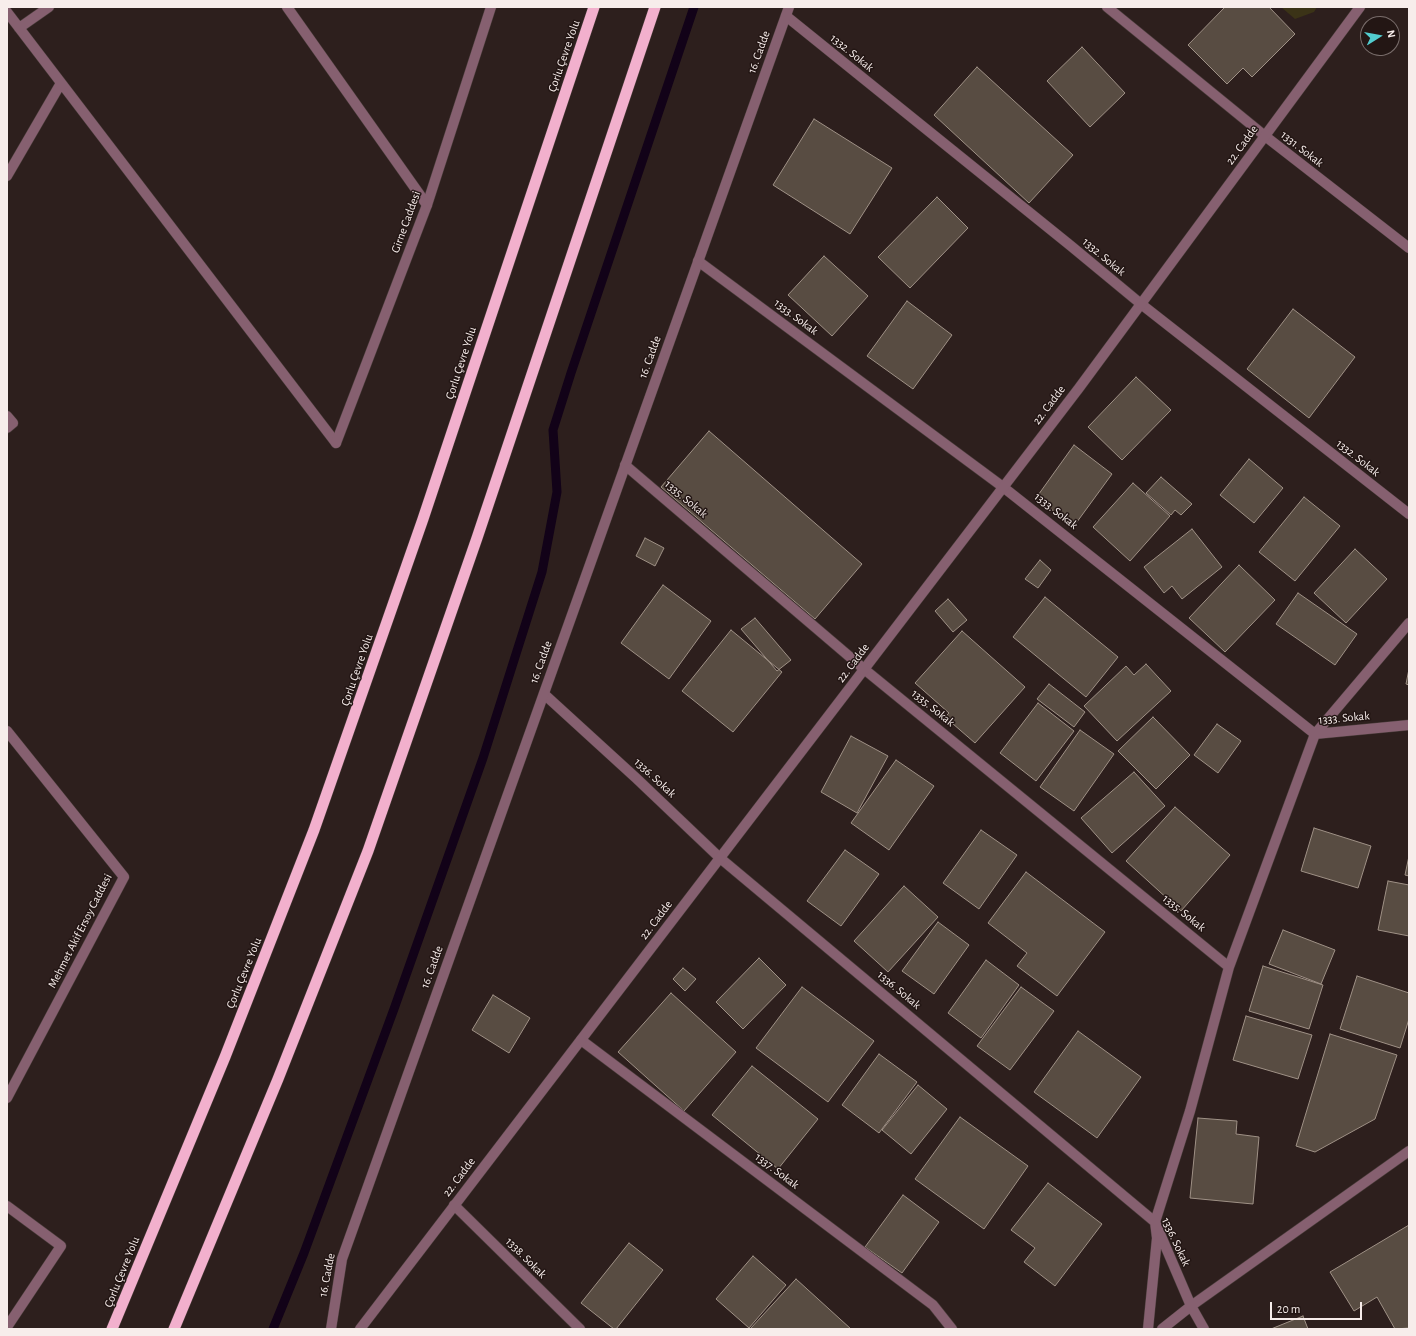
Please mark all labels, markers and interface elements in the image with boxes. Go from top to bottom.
north arrow [1360,16,1400,56]
street label: Çorlu Çevre Yolu [545,18,583,94]
street label: 16. Cadde [745,29,773,75]
text: N [1385,29,1397,39]
street label: 1332. Sokak [827,31,877,75]
street label: 22. Cadde [1223,122,1261,168]
street label: 1331. Sokak [1278,128,1326,170]
street label: Girne Caddesi [388,189,424,255]
street label: 1332. Sokak [1080,235,1128,279]
street label: 1333. Sokak [771,296,821,338]
street label: Çorlu Çevre Yolu [443,325,479,401]
street label: 16. Cadde [636,334,664,380]
street label: 22. Cadde [1030,383,1068,427]
street label: 1332. Sokak [1333,436,1383,480]
street label: 1335. Sokak [662,477,710,521]
street label: 1333. Sokak [1031,490,1081,532]
street label: Çorlu Çevre Yolu [338,632,376,708]
street label: 16. Cadde [527,639,555,685]
street label: 22. Cadde [834,641,872,685]
street label: 1335. Sokak [909,686,957,730]
street label: 1333. Sokak [1318,709,1370,727]
street label: 1336. Sokak [631,755,679,801]
street label: Mehmet Akif Ersoy Caddesi [45,871,115,991]
street label: 1335. Sokak [1160,891,1208,935]
street label: 22. Cadde [637,898,675,942]
street label: Çorlu Çevre Yolu [223,935,265,1011]
street label: 16. Cadde [418,944,446,990]
street label: 1336. Sokak [874,968,924,1012]
street label: 1337. Sokak [752,1150,802,1192]
street label: 22. Cadde [440,1155,478,1199]
street label: 1336. Sokak [1158,1215,1194,1269]
street label: Çorlu Çevre Yolu [101,1234,143,1310]
street label: 1338. Sokak [503,1235,549,1281]
street label: 16. Cadde [316,1252,338,1298]
scale bar [1272,1294,1364,1320]
text: 20 m [1277,1303,1300,1315]

